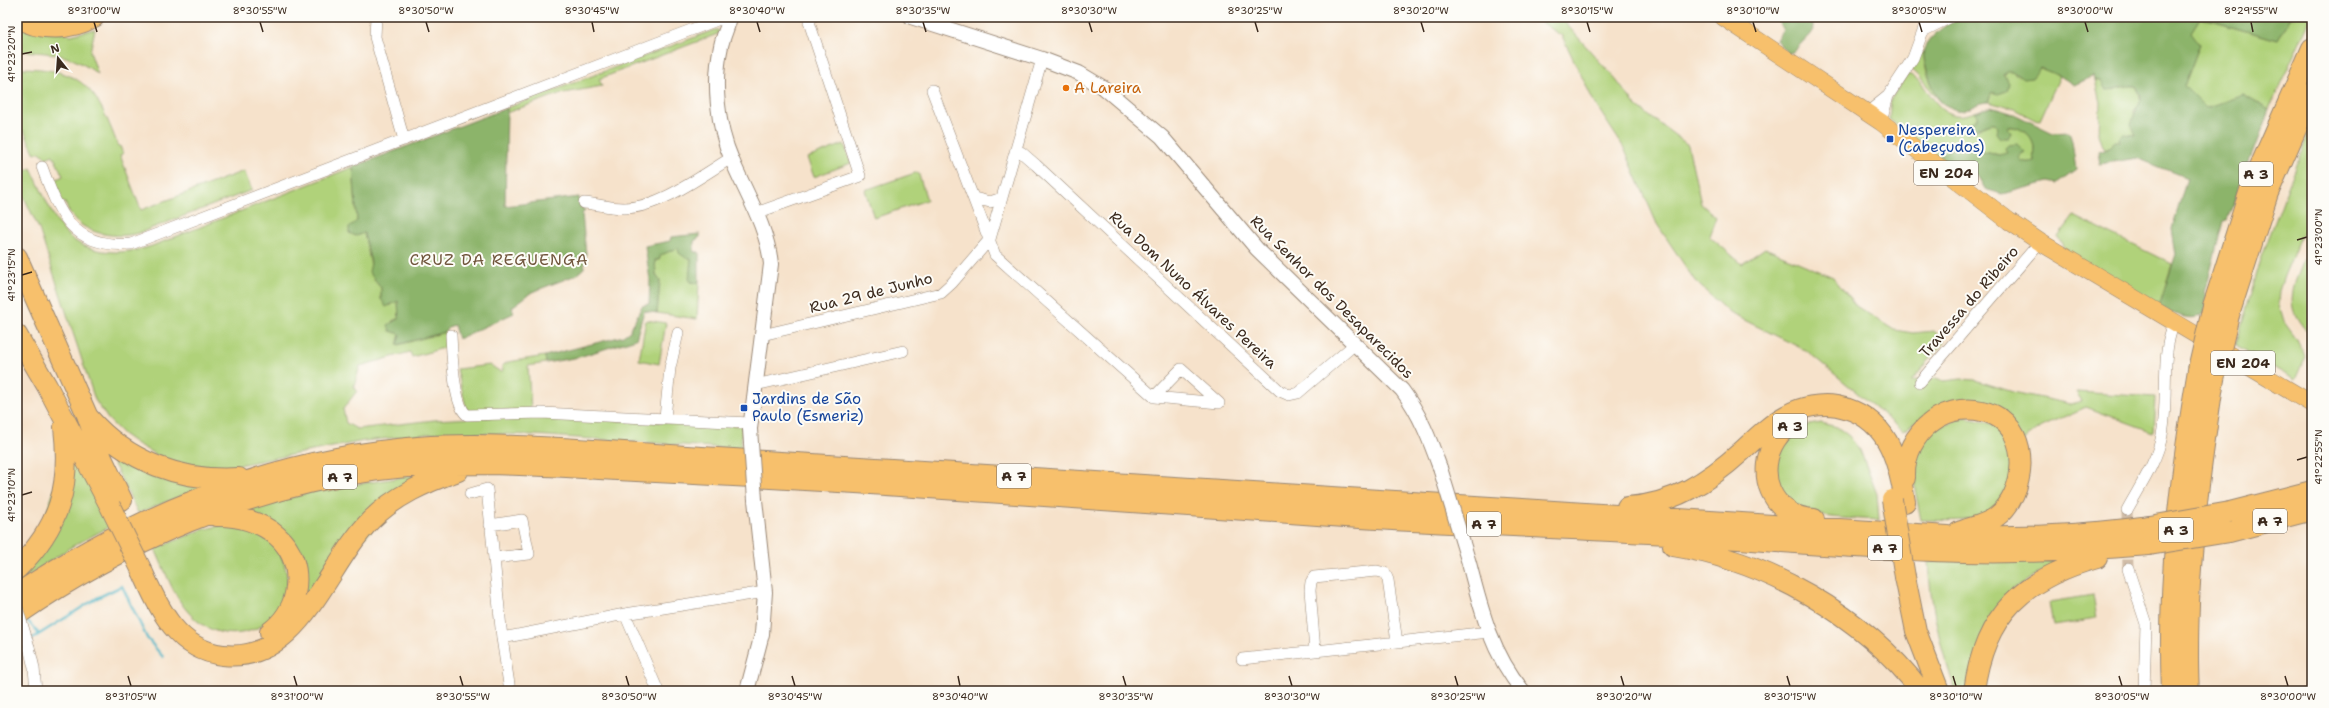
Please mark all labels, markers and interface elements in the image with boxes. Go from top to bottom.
text: 8°31'00"W [68,4,121,17]
text: 8°30'55"W [233,4,288,17]
text: 8°30'50"W [398,4,454,17]
text: 8°30'45"W [565,4,620,17]
text: 8°30'40"W [729,4,785,17]
text: 8°30'35"W [896,4,951,17]
text: 8°30'30"W [1061,4,1117,17]
text: 8°30'25"W [1227,4,1283,17]
text: 8°30'20"W [1393,4,1449,17]
text: 8°30'15"W [1561,4,1614,17]
text: 8°30'10"W [1726,4,1780,17]
text: 8°30'05"W [1891,4,1947,17]
text: 8°30'00"W [2057,4,2113,17]
text: 8°29'55"W [2224,4,2278,17]
text: 41°23'20"N [5,26,18,82]
north arrow [38,38,78,78]
text: N [49,40,62,57]
place label: A Lareira [1074,78,1142,98]
marker: A Lareira [1061,83,1071,93]
place label: Nespereira (Cabeçudos) [1898,120,1984,157]
marker: Nespereira (Cabeçudos) [1885,134,1895,144]
road number: EN 204 [1914,161,1978,185]
road number: A 3 [2239,162,2273,186]
street label: Rua Dom Nuno Álvares Pereira [1105,206,1282,374]
text: 41°23'00"N [2312,209,2325,265]
street label: Rua Senhor dos Desaparecidos [1246,211,1418,383]
street label: Travessa do Ribeiro [1915,242,2023,362]
text: 41°23'15"N [5,248,18,302]
district label: CRUZ DA REGUENGA [409,249,589,270]
street label: Rua 29 de Junho [807,268,935,318]
road number: EN 204 [2211,351,2275,375]
place label: Jardins de São Paulo (Esmeriz) [752,389,864,426]
marker: Jardins de São Paulo (Esmeriz) [739,403,749,413]
road number: A 3 [1773,414,1807,438]
text: 41°22'55"N [2312,429,2325,485]
road number: A 7 [997,464,1031,488]
road number: A 7 [323,465,357,489]
text: 41°23'10"N [5,468,18,522]
road number: A 7 [2253,509,2287,533]
road number: A 7 [1467,512,1501,536]
road number: A 3 [2159,518,2193,542]
road number: A 7 [1868,536,1902,560]
text: 8°31'05"W [105,690,157,703]
text: 8°31'00"W [271,690,324,703]
text: 8°30'55"W [436,690,491,703]
text: 8°30'50"W [601,690,657,703]
text: 8°30'45"W [768,690,823,703]
text: 8°30'40"W [932,690,988,703]
text: 8°30'35"W [1099,690,1154,703]
text: 8°30'30"W [1264,690,1320,703]
text: 8°30'25"W [1430,690,1486,703]
text: 8°30'20"W [1596,690,1652,703]
text: 8°30'15"W [1764,690,1817,703]
text: 8°30'10"W [1929,690,1983,703]
text: 8°30'05"W [2094,690,2150,703]
text: 8°30'00"W [2260,690,2316,703]

